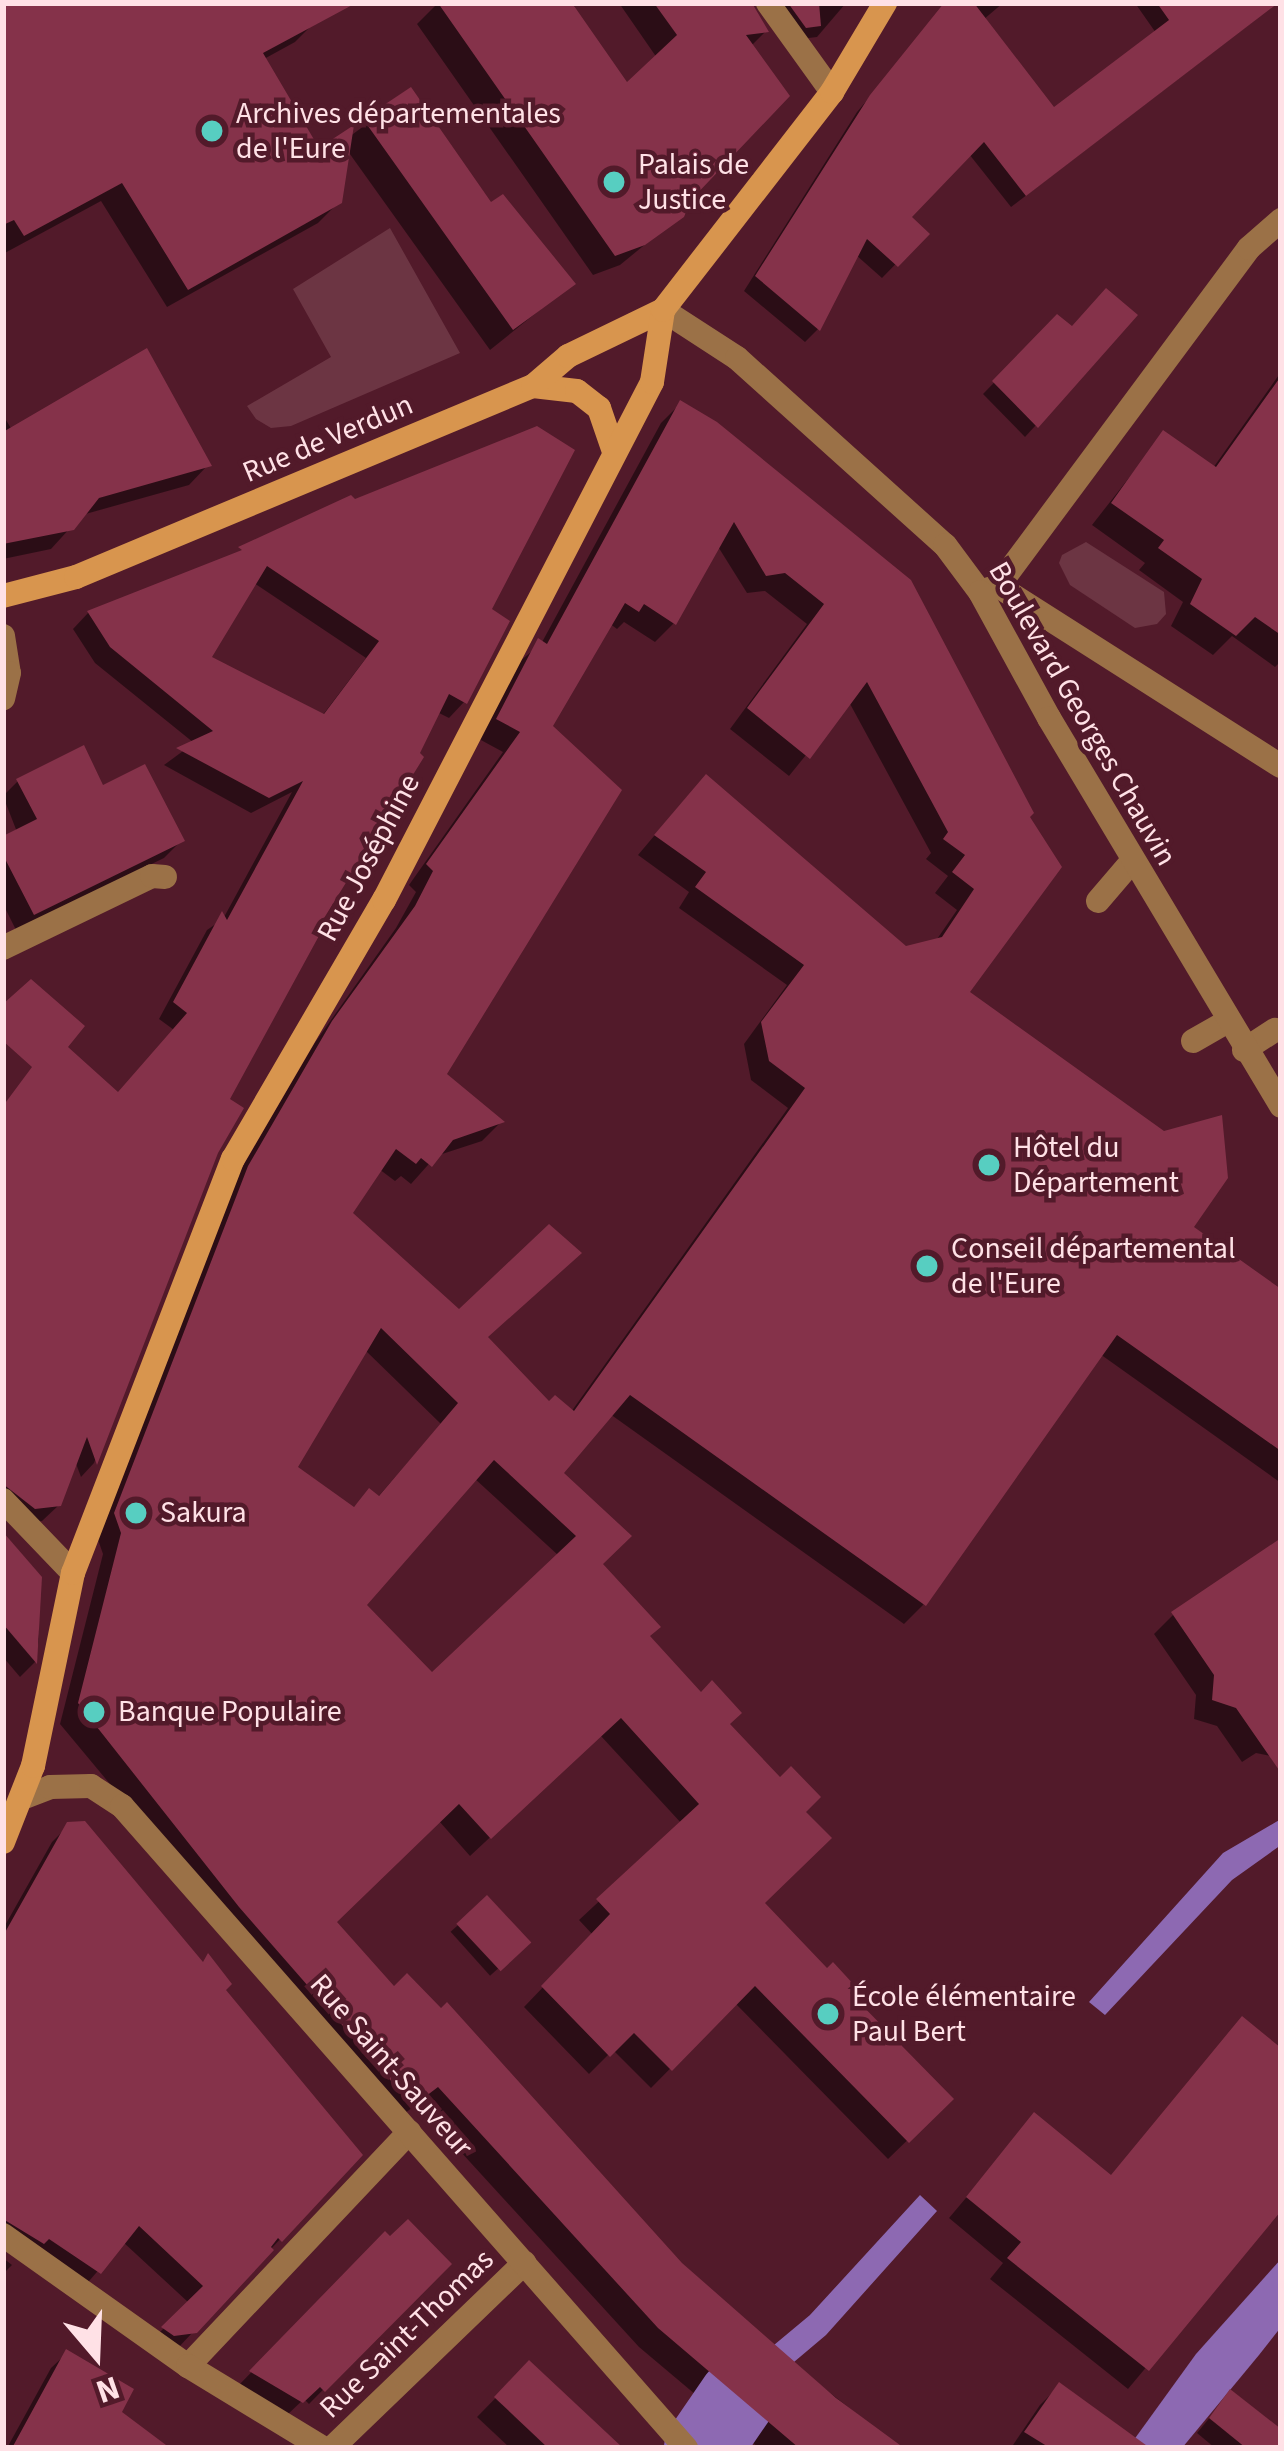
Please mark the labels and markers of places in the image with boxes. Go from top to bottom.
place label: Archives départementales de l'Eure [236,96,561,166]
marker: Archives départementales de l'Eure [199,118,225,144]
place label: Palais de Justice [638,147,749,218]
marker: Palais de Justice [601,169,627,195]
place label: Hôtel du Département [1013,1130,1179,1200]
marker: Hôtel du Département [976,1152,1002,1178]
place label: Conseil départemental de l'Eure [951,1231,1236,1302]
marker: Conseil départemental de l'Eure [914,1253,940,1279]
place label: Sakura [160,1495,247,1531]
marker: Sakura [123,1500,149,1526]
place label: Banque Populaire [118,1694,342,1730]
marker: Banque Populaire [81,1699,107,1725]
place label: École élémentaire Paul Bert [852,1979,1076,2050]
marker: École élémentaire Paul Bert [815,2001,841,2027]

